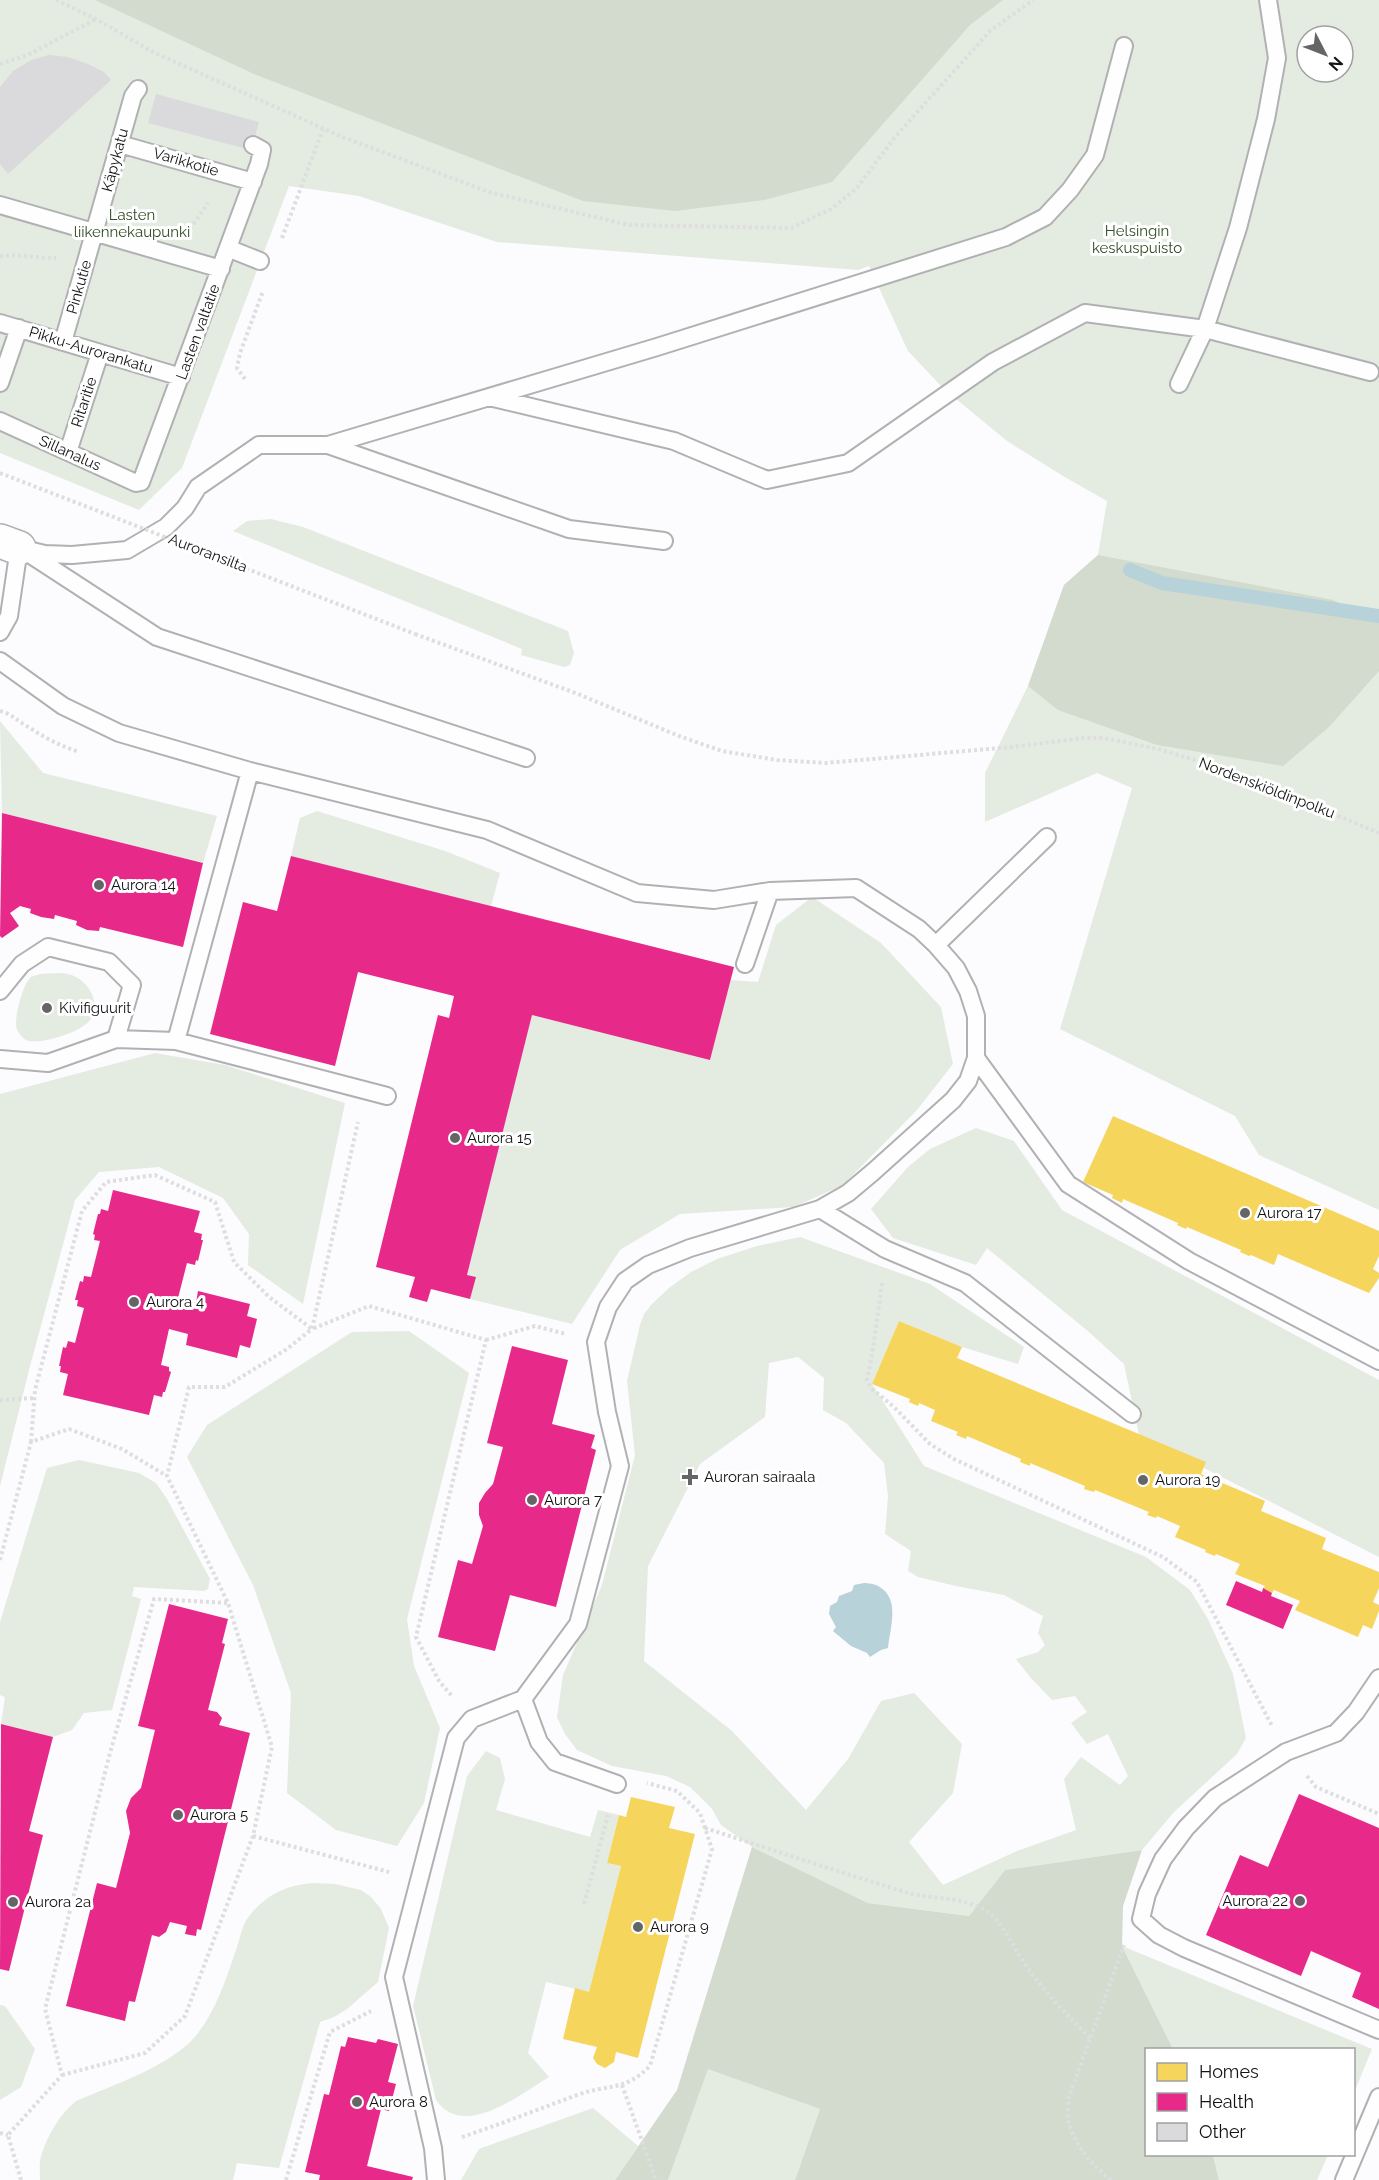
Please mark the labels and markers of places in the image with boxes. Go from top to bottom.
place label: Aurora 14 [111,876,176,894]
marker: Aurora 14 [92,878,106,892]
place label: Kivifiguurit [59,999,131,1017]
marker: Kivifiguurit [40,1001,54,1015]
place label: Aurora 15 [467,1129,532,1147]
marker: Aurora 15 [448,1131,462,1145]
place label: Aurora 17 [1257,1204,1321,1222]
marker: Aurora 17 [1238,1206,1252,1220]
place label: Aurora 4 [146,1293,204,1311]
marker: Aurora 4 [127,1295,141,1309]
marker: Auroran sairaala [681,1468,699,1486]
place label: Auroran sairaala [704,1468,815,1486]
place label: Aurora 19 [1155,1471,1220,1489]
marker: Aurora 19 [1136,1473,1150,1487]
place label: Aurora 7 [544,1491,602,1509]
marker: Aurora 7 [525,1493,539,1507]
place label: Aurora 5 [190,1806,248,1824]
marker: Aurora 5 [171,1808,185,1822]
place label: Aurora 22 [1222,1892,1288,1910]
place label: Aurora 2a [25,1893,91,1911]
marker: Aurora 22 [1293,1894,1307,1908]
marker: Aurora 2a [6,1895,20,1909]
place label: Aurora 9 [650,1918,709,1936]
marker: Aurora 9 [631,1920,645,1934]
place label: Aurora 8 [369,2093,428,2111]
marker: Aurora 8 [350,2095,364,2109]

